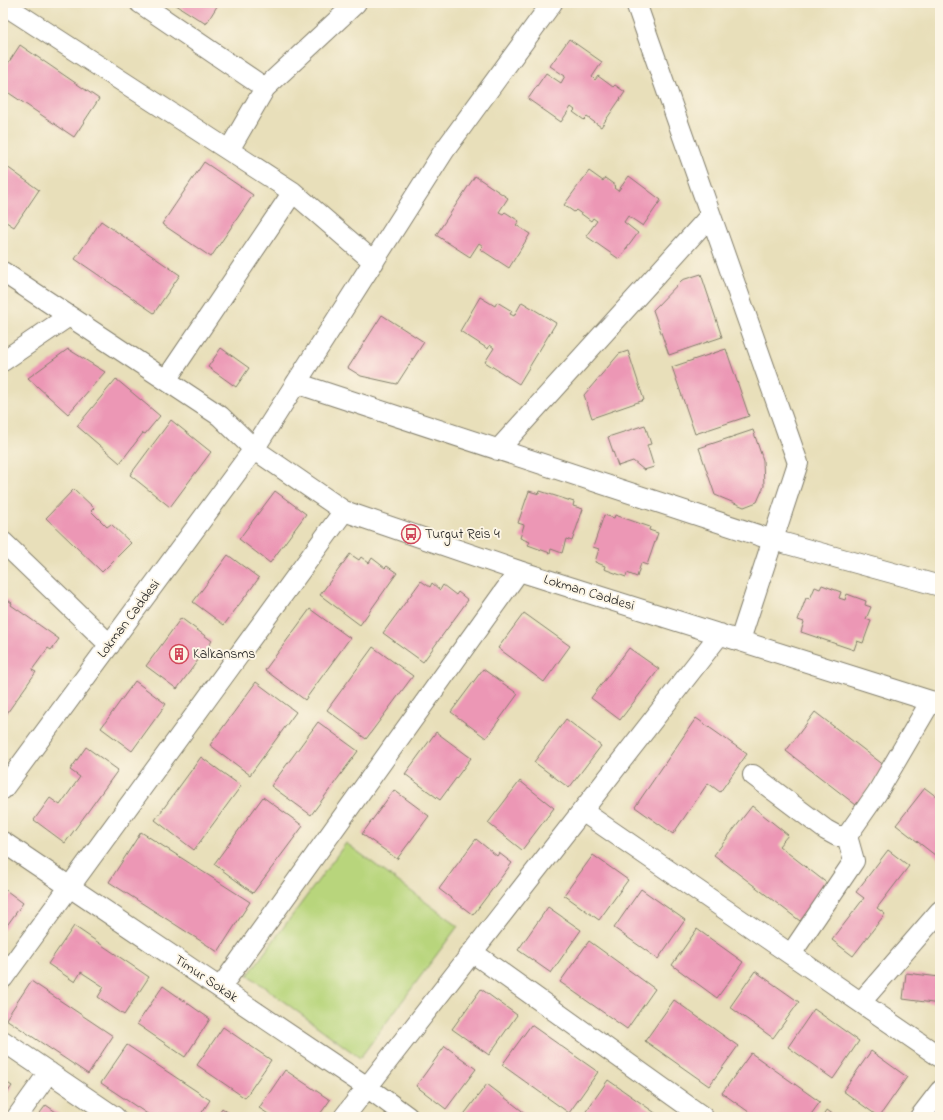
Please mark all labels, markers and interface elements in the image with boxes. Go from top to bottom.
bus stop icon: Turgut Reis 4 [400,523,422,545]
place label: Turgut Reis 4 [425,524,500,546]
street label: Lokman Caddesi [541,569,637,617]
street label: Lokman Caddesi [92,575,166,663]
building icon: Kalkansms [168,643,190,665]
place label: Kalkansms [193,644,255,665]
street label: Timur Sokak [170,950,243,1009]

